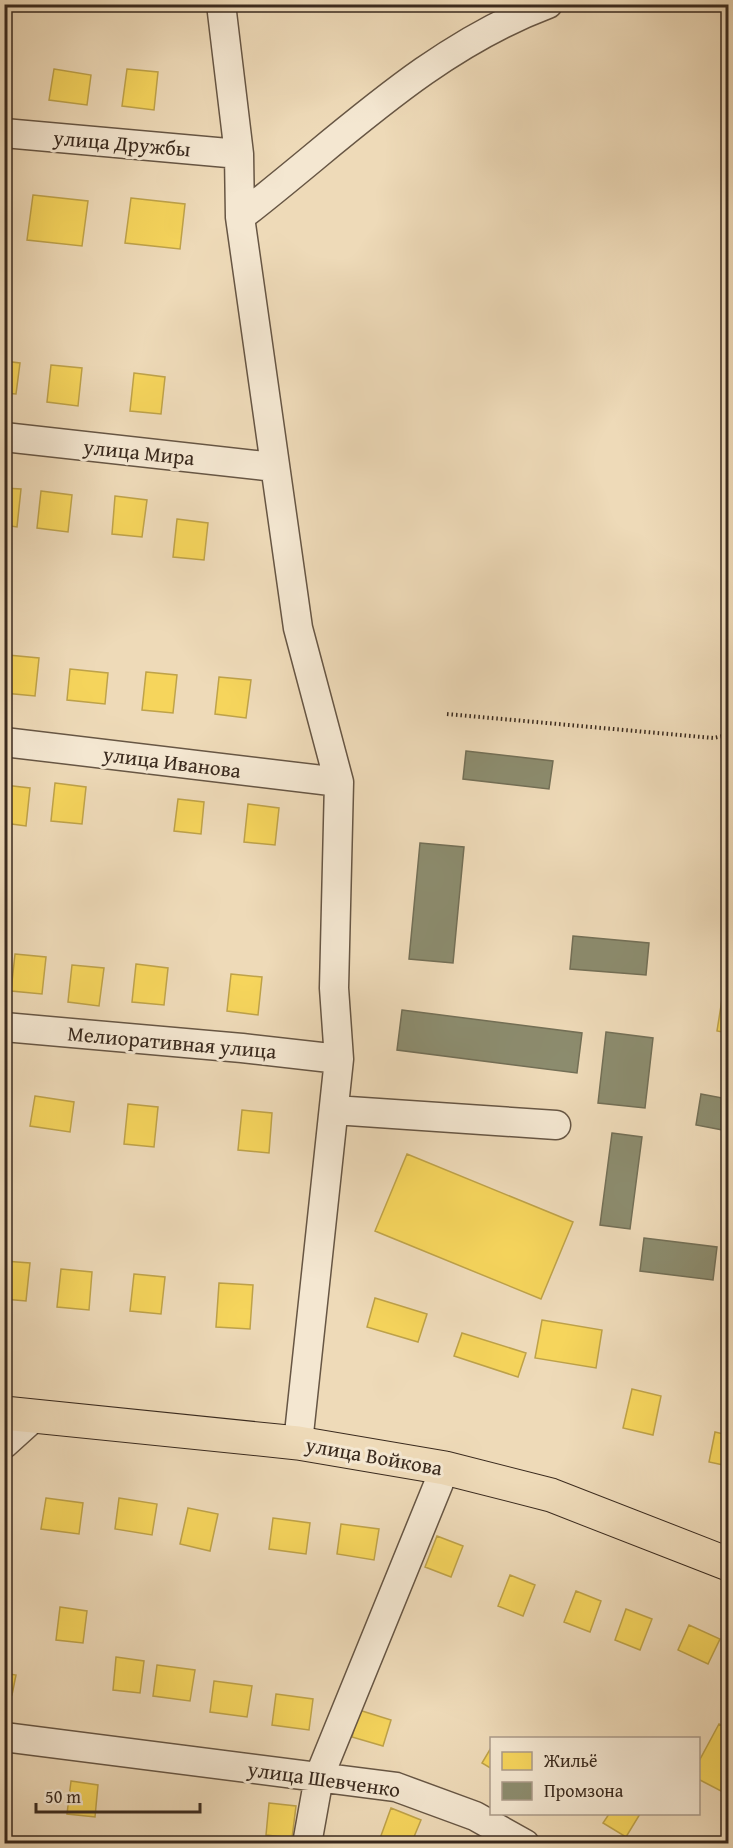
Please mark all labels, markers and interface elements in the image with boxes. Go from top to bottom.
street label: улица Дружбы [51,121,192,164]
street label: улица Мира [81,431,196,473]
street label: улица Иванова [100,738,243,786]
street label: Мелиоративная улица [66,1017,278,1067]
street label: улица Войкова [302,1429,445,1483]
legend [490,1737,700,1815]
text: Жильё [543,1747,598,1774]
street label: улица Шевченко [245,1753,402,1805]
scale bar [36,1776,200,1814]
text: Промзона [544,1777,624,1804]
text: 50 m [45,1783,81,1810]

